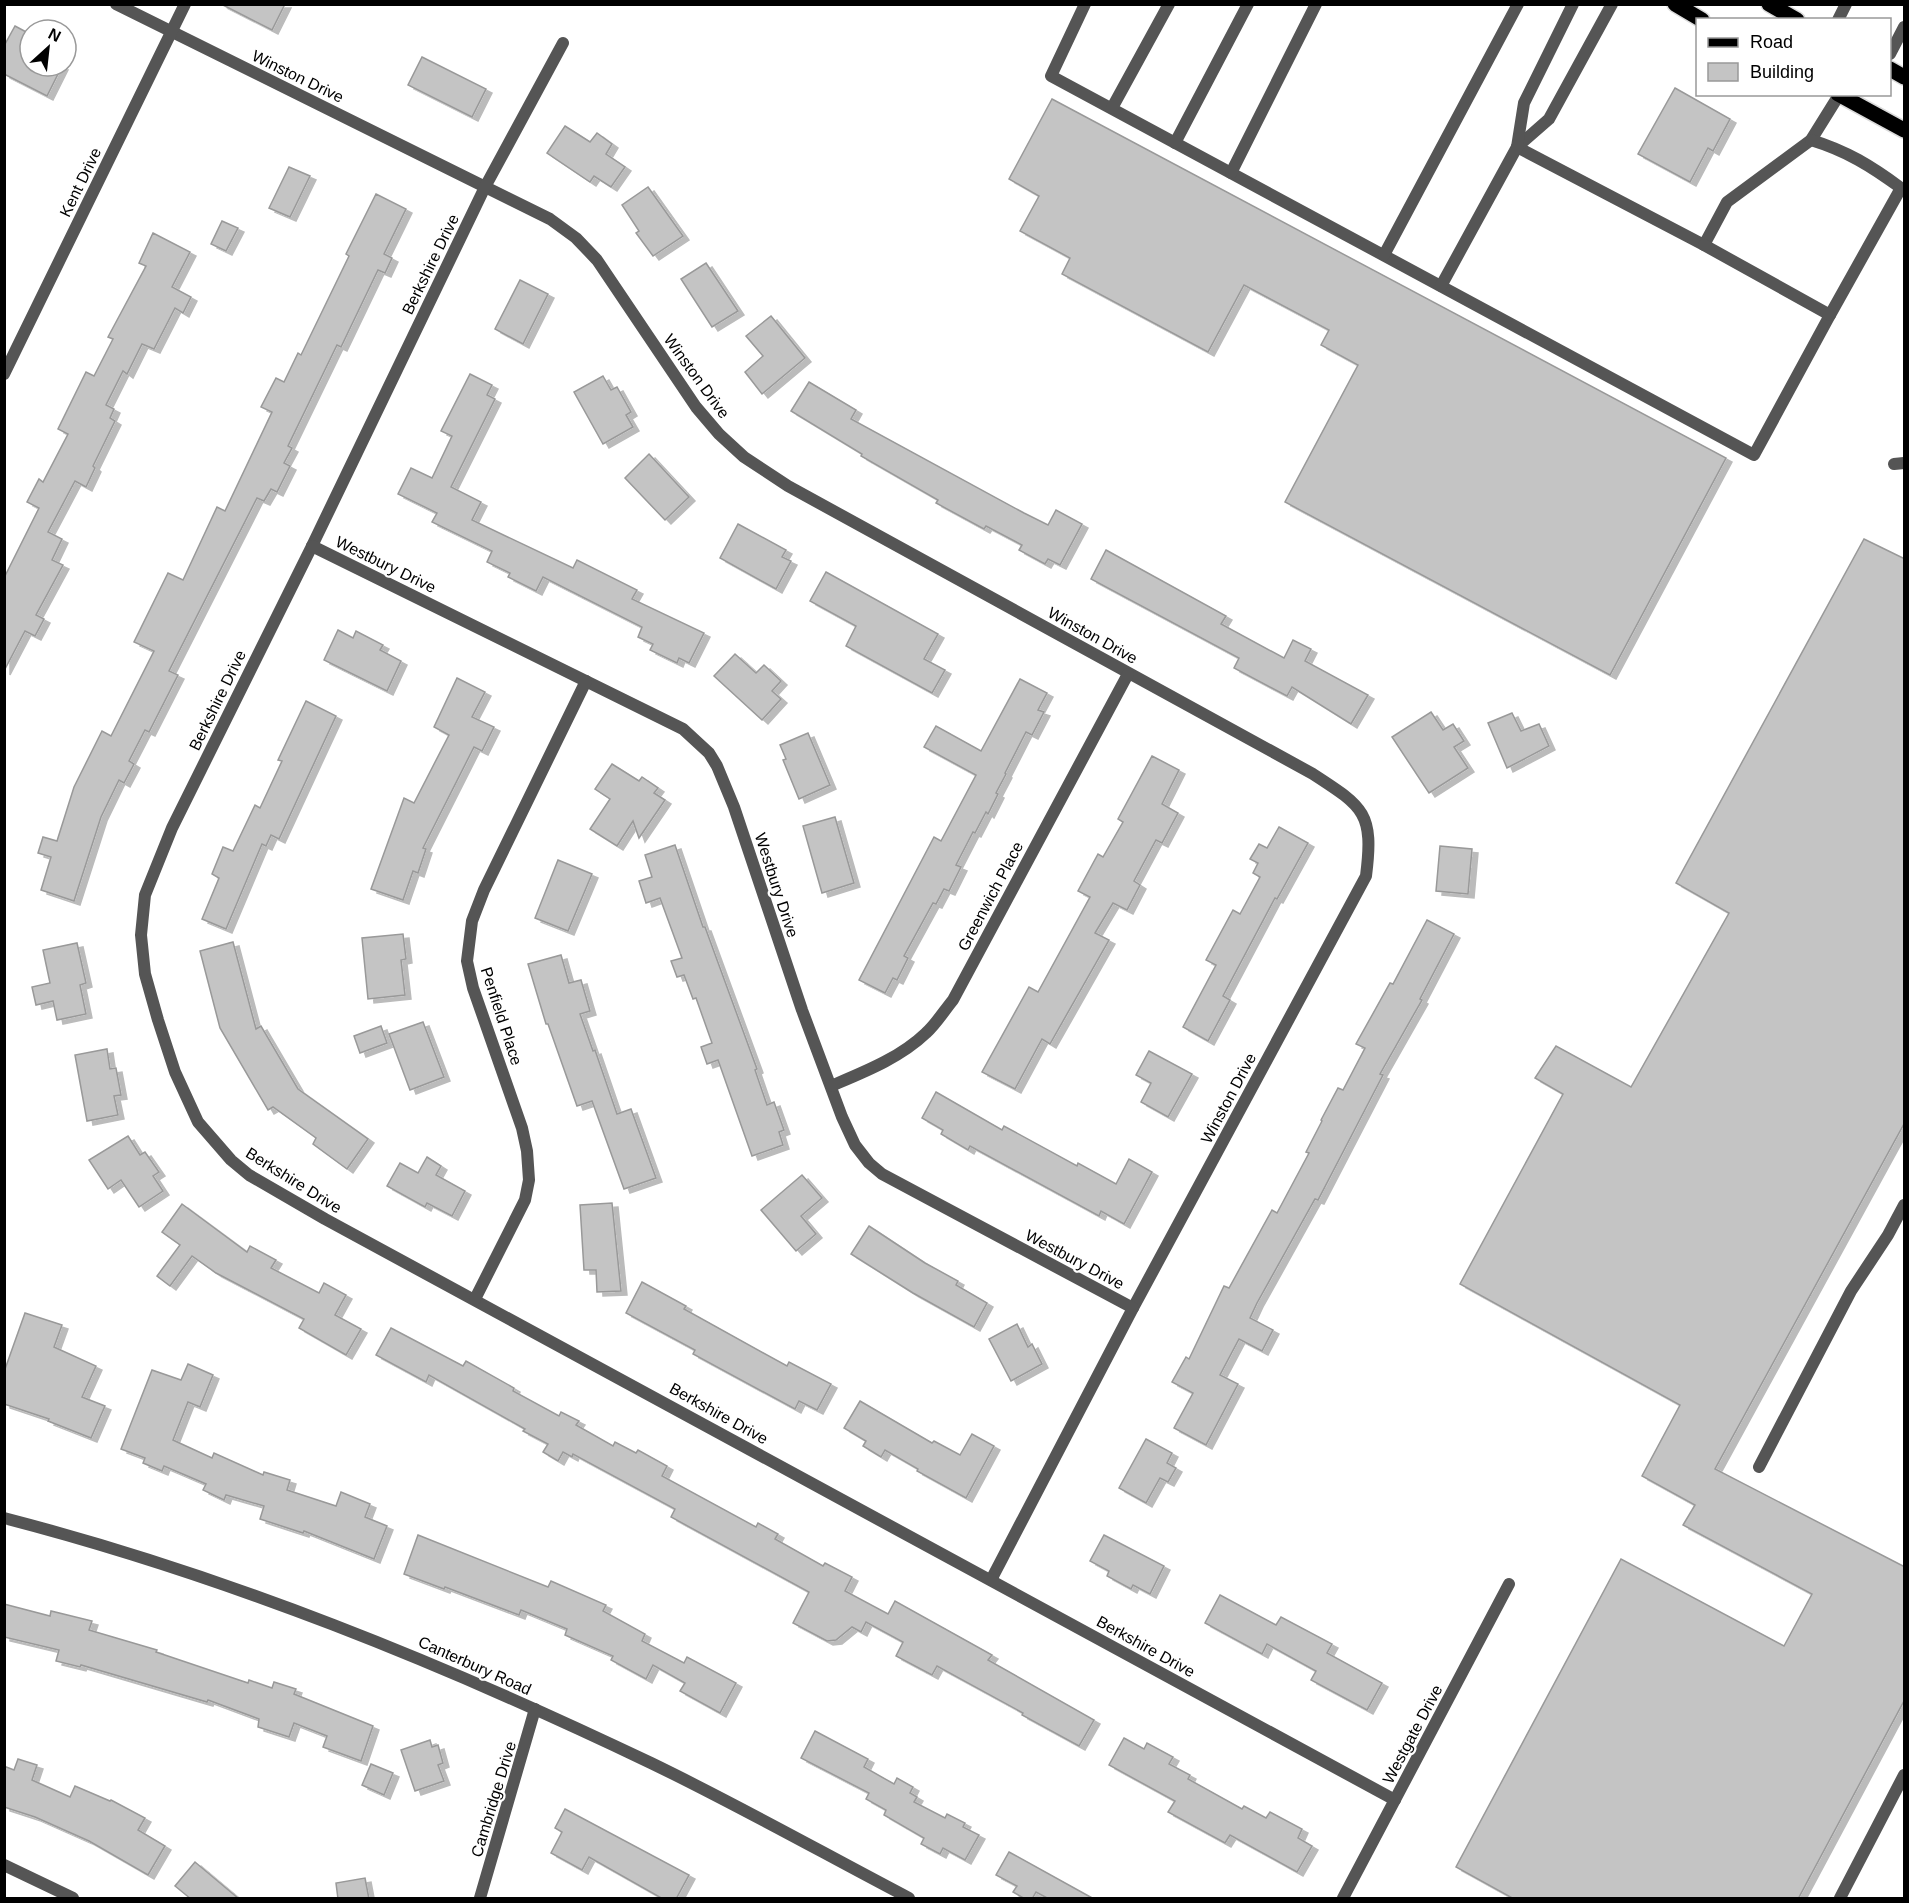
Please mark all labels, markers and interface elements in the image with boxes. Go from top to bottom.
north arrow [18,18,78,78]
legend [1696,18,1891,96]
text: N [46,25,64,45]
text: Road [1750,32,1793,52]
street label: Winston Drive [249,47,346,106]
text: Building [1750,62,1814,82]
street label: Kent Drive [56,145,105,220]
street label: Berkshire Drive [399,211,462,317]
street label: Winston Drive [660,331,733,422]
street label: Westbury Drive [333,533,439,596]
street label: Winston Drive [1045,604,1141,667]
street label: Berkshire Drive [186,647,249,753]
street label: Westbury Drive [752,831,801,940]
street label: Greenwich Place [955,839,1026,954]
street label: Penfield Place [478,965,525,1068]
street label: Winston Drive [1198,1050,1259,1146]
street label: Berkshire Drive [243,1144,345,1217]
street label: Westbury Drive [1023,1226,1127,1293]
street label: Berkshire Drive [667,1379,771,1447]
street label: Berkshire Drive [1094,1612,1198,1680]
street label: Canterbury Road [416,1633,534,1698]
street label: Westgate Drive [1379,1682,1446,1786]
street label: Cambridge Drive [468,1739,519,1859]

